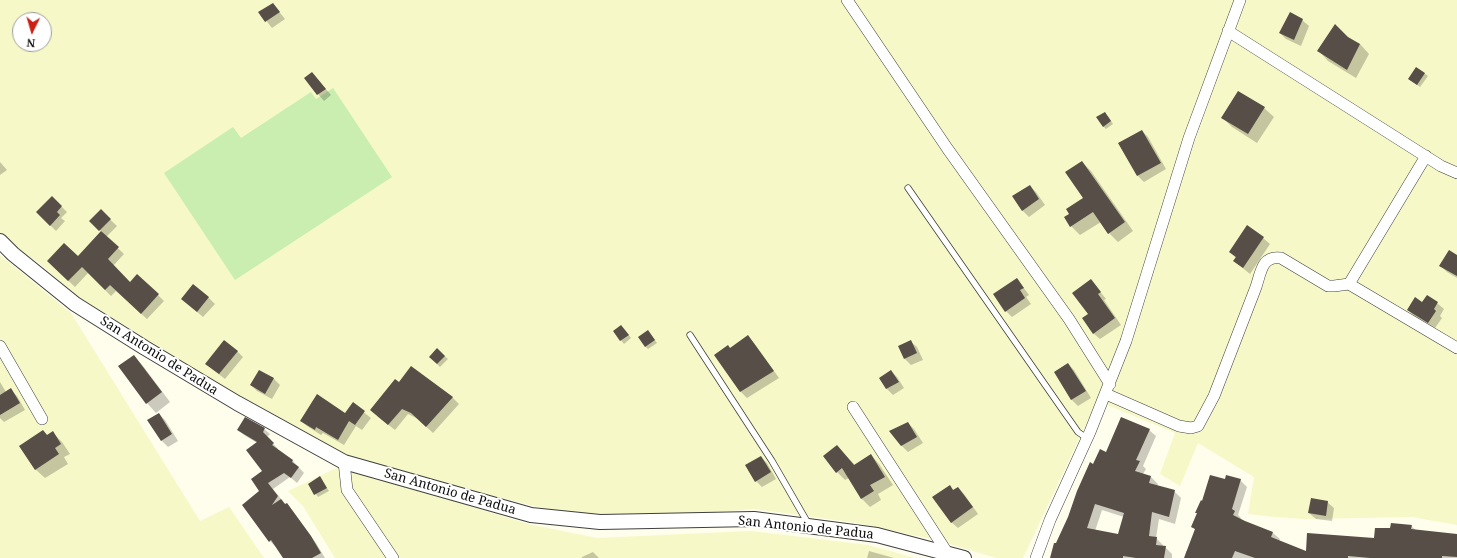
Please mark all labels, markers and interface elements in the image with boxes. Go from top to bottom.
north arrow [12,12,52,52]
text: N [26,36,36,51]
street label: San Antonio de Padua [97,313,221,399]
street label: San Antonio de Padua [382,466,518,518]
street label: San Antonio de Padua [737,513,875,543]

